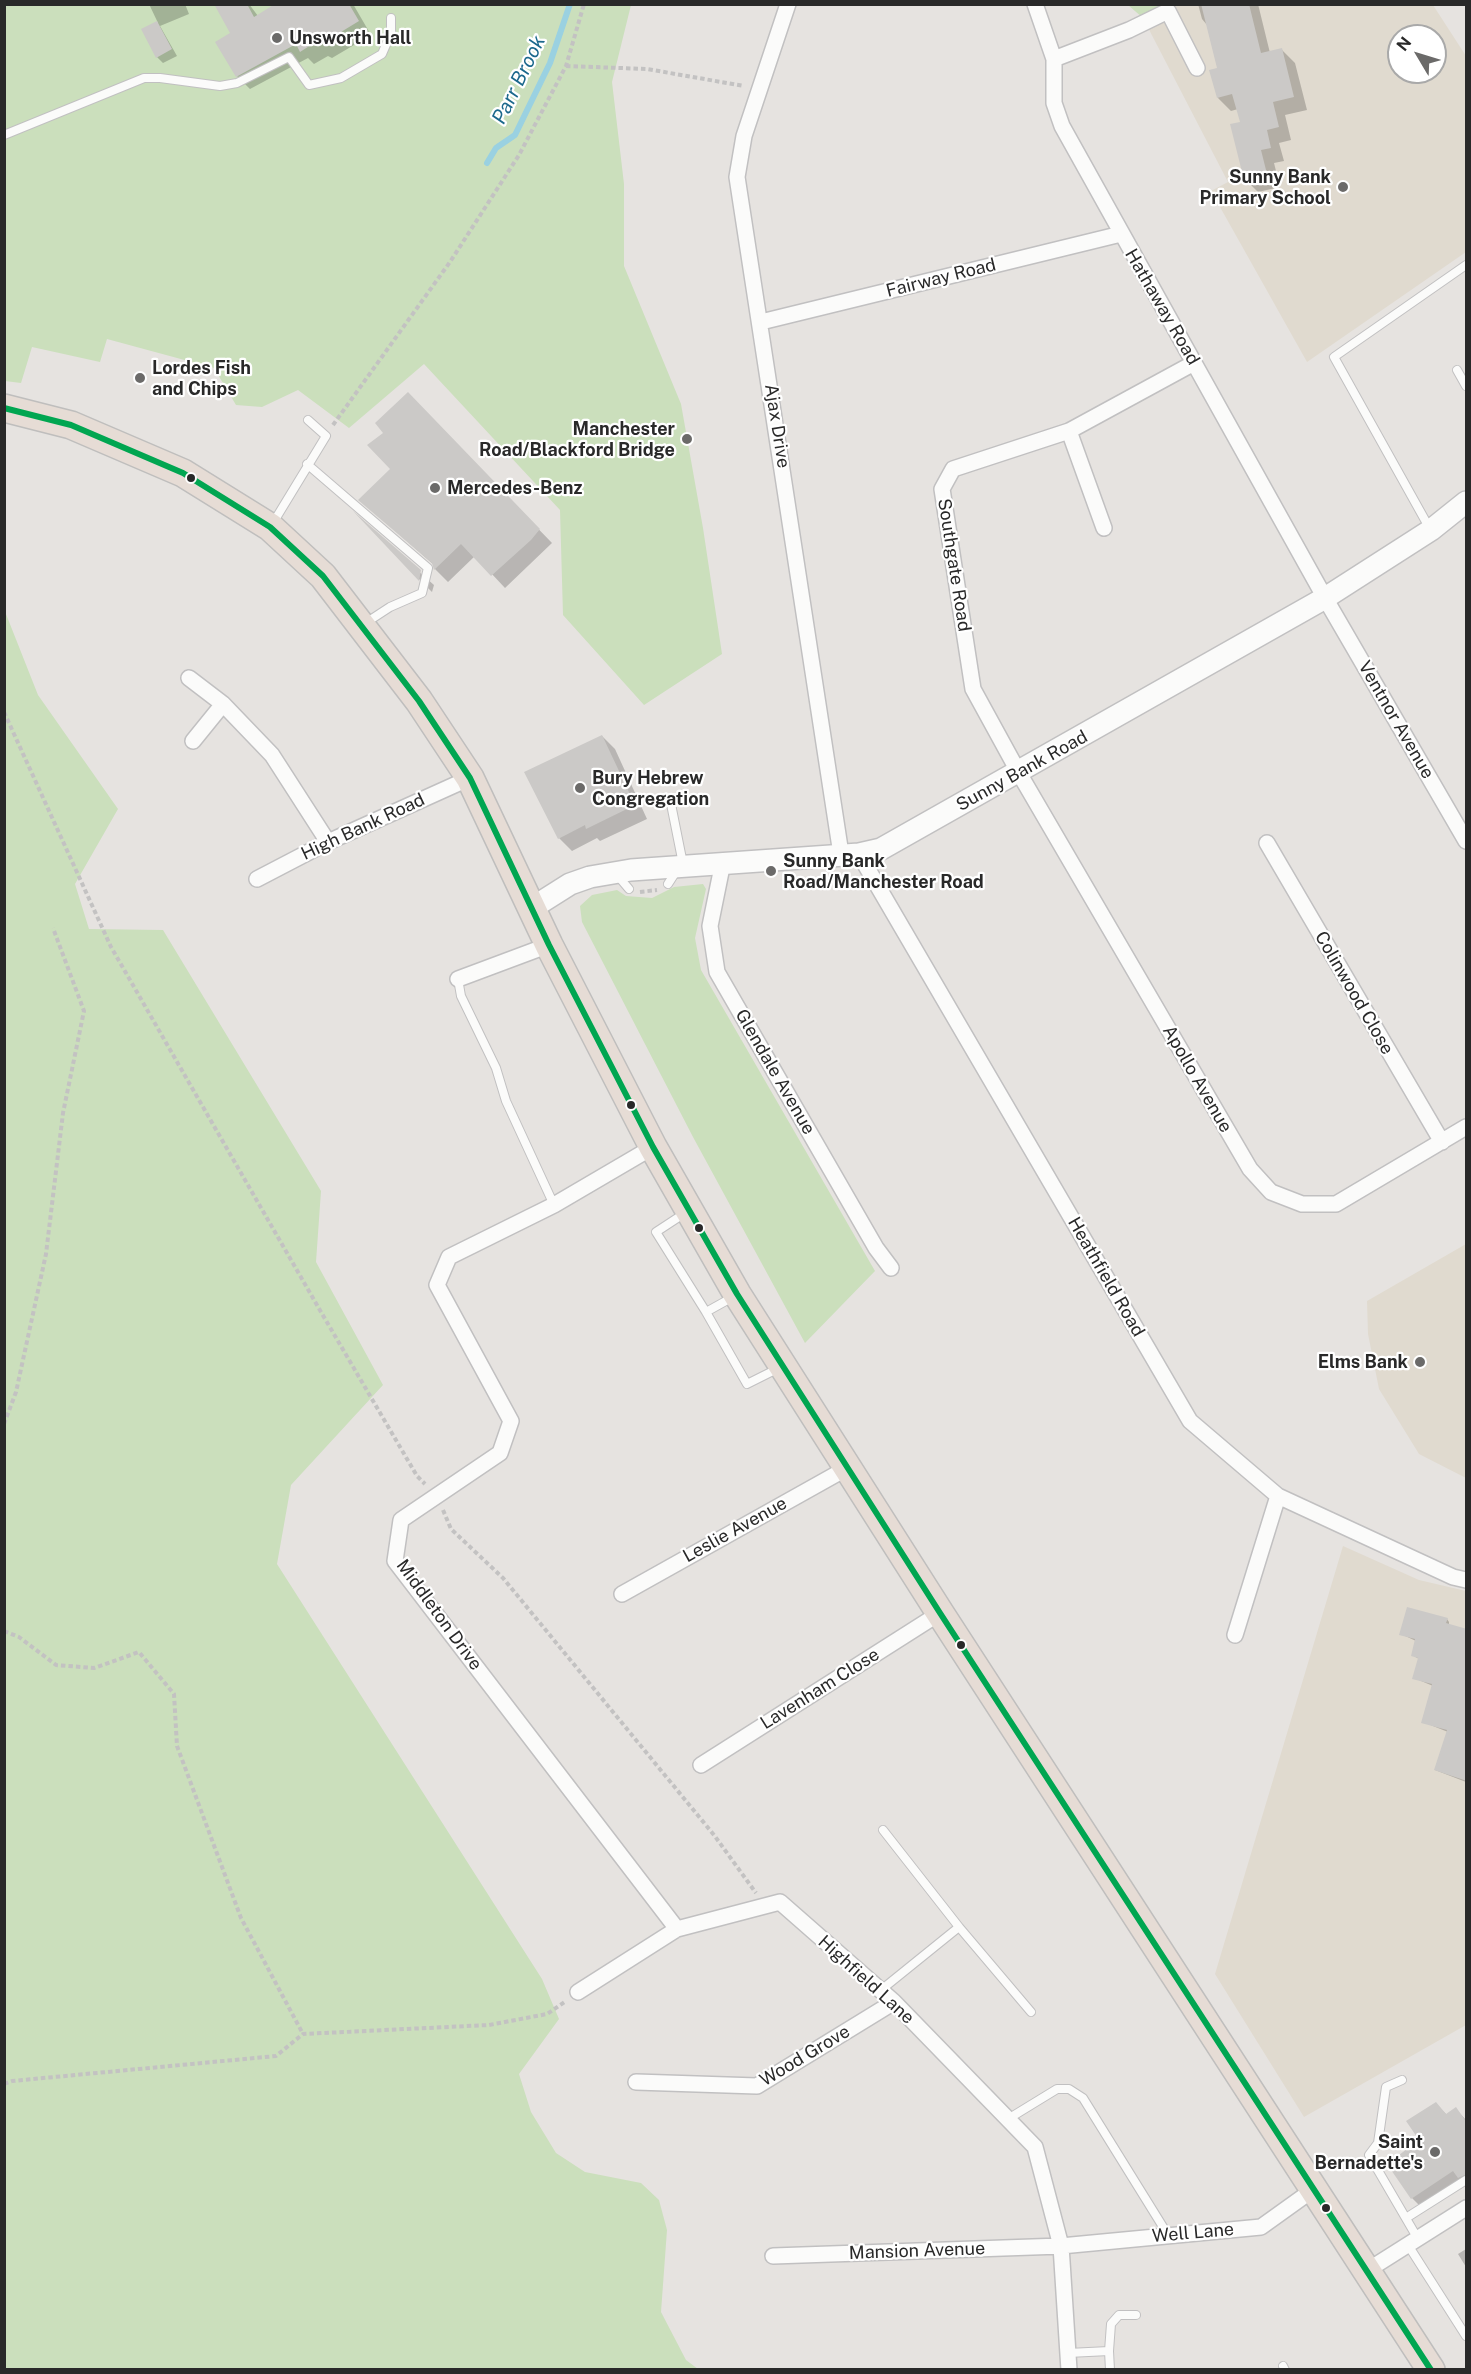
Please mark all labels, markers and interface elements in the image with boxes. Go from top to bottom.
north arrow [1387,24,1447,84]
place label: Unsworth Hall [289,27,411,49]
marker: Unsworth Hall [270,31,284,45]
water label: Parr Brook [487,32,551,128]
text: N [1393,33,1415,55]
place label: Sunny Bank Primary School [1199,166,1331,208]
marker: Sunny Bank Primary School [1336,180,1350,194]
street label: Hathaway Road [1120,245,1204,369]
street label: Fairway Road [884,254,998,302]
place label: Lordes Fish and Chips [152,357,251,400]
marker: Lordes Fish and Chips [133,371,147,385]
street label: Ajax Drive [760,382,794,470]
place label: Manchester Road/Blackford Bridge [479,418,675,460]
marker: Manchester Road/Blackford Bridge [680,432,694,446]
unlabelled marker [185,472,197,484]
place label: Mercedes-Benz [447,477,582,499]
marker: Mercedes-Benz [428,481,442,495]
street label: Southgate Road [933,497,975,633]
street label: Ventnor Avenue [1354,657,1438,783]
street label: Sunny Bank Road [953,726,1091,816]
place label: Bury Hebrew Congregation [592,767,709,810]
marker: Bury Hebrew Congregation [573,781,587,795]
street label: High Bank Road [298,789,428,865]
place label: Sunny Bank Road/Manchester Road [783,850,984,892]
marker: Sunny Bank Road/Manchester Road [764,864,778,878]
street label: Colinwood Close [1310,928,1398,1058]
street label: Glendale Avenue [730,1006,820,1138]
street label: Apollo Avenue [1158,1022,1236,1136]
unlabelled marker [625,1099,637,1111]
street label: Heathfield Road [1063,1213,1149,1341]
unlabelled marker [693,1222,705,1234]
place label: Elms Bank [1318,1351,1408,1373]
marker: Elms Bank [1413,1355,1427,1369]
street label: Leslie Avenue [679,1493,791,1567]
street label: Middleton Drive [392,1555,486,1675]
unlabelled marker [955,1639,967,1651]
street label: Lavenham Close [756,1644,884,1734]
street label: Highfield Lane [813,1931,919,2029]
street label: Wood Grove [756,2021,854,2091]
place label: Saint Bernadette's [1314,2131,1423,2174]
marker: Saint Bernadette's [1428,2145,1442,2159]
unlabelled marker [1320,2202,1332,2214]
street label: Well Lane [1151,2219,1235,2247]
street label: Mansion Avenue [848,2238,986,2264]

